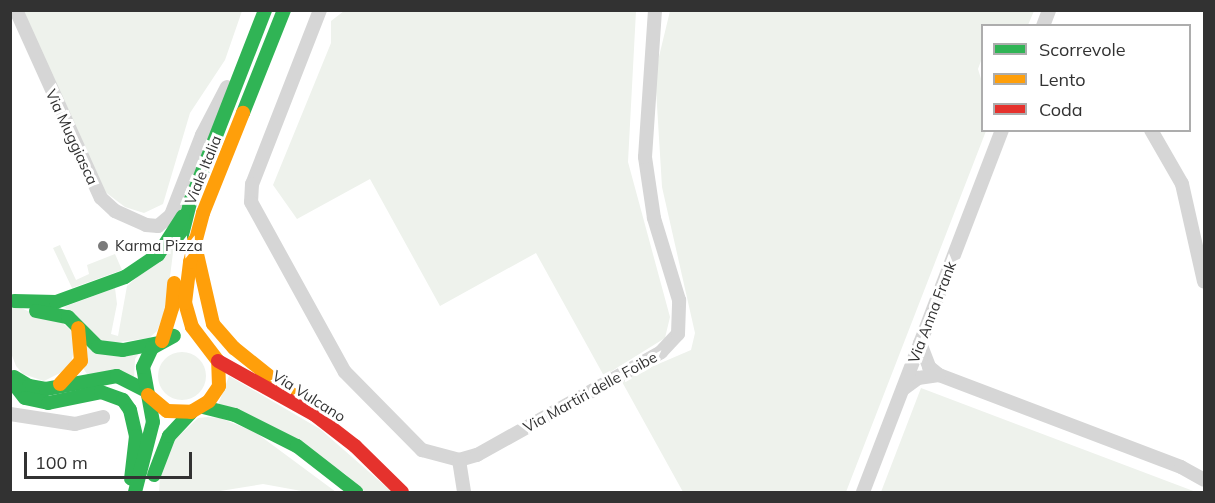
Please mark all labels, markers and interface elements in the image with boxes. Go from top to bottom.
legend [981,24,1191,132]
text: Scorrevole [1039,38,1126,61]
text: Lento [1039,68,1086,91]
street label: Via Muggiasca [42,87,102,187]
text: Coda [1039,98,1083,121]
street label: Viale Italia [181,133,225,207]
place label: Karma Pizza [115,237,203,255]
marker: Karma Pizza [96,239,110,253]
street label: Via Anna Frank [904,259,960,365]
street label: Via Martiri delle Foibe [520,348,660,436]
street label: Via Vulcano [269,366,349,426]
scale bar [27,440,195,478]
text: 100 m [35,451,88,474]

